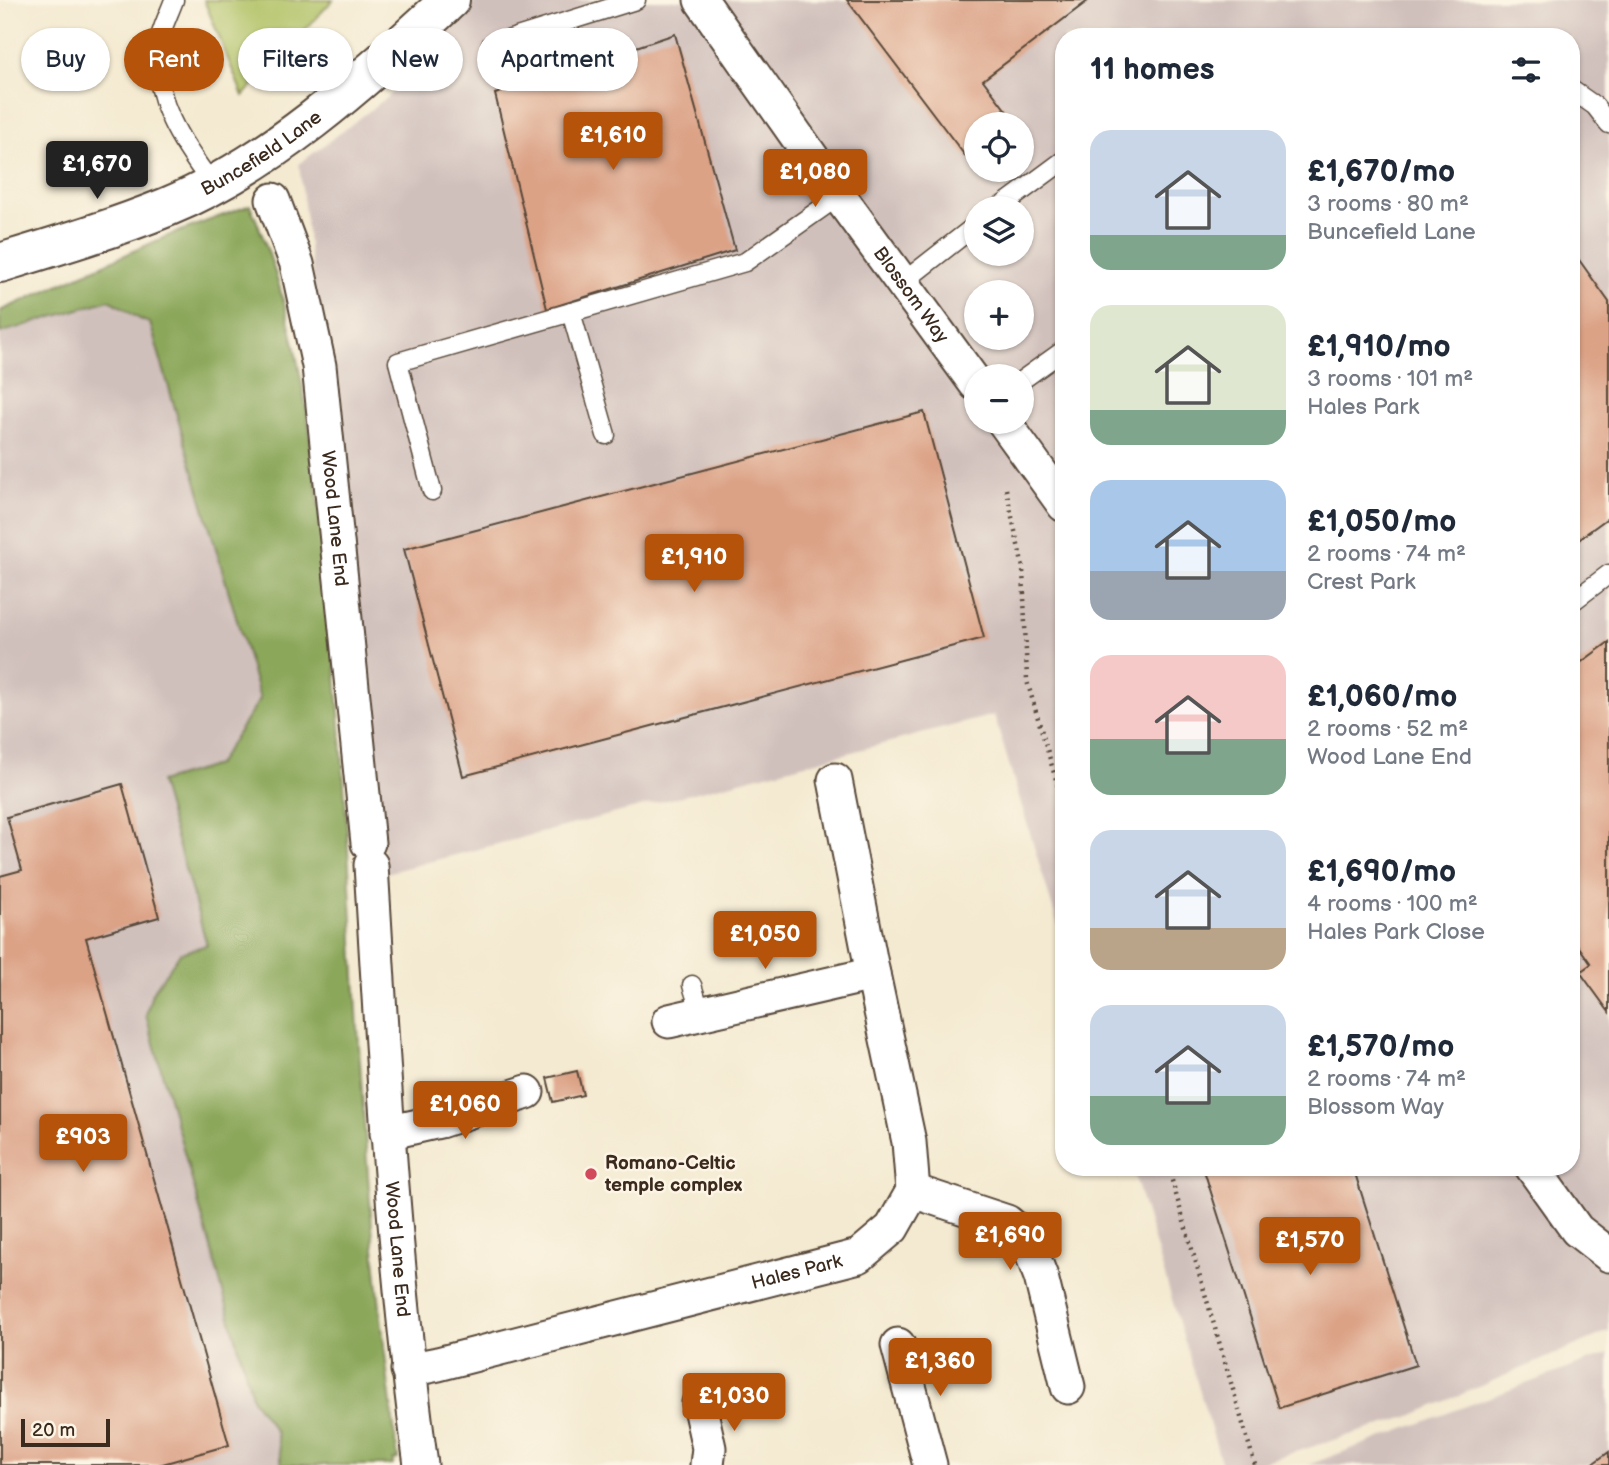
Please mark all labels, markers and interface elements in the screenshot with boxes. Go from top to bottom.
chip: Buy [21,28,110,91]
chip: Rent [124,28,224,91]
chip: Filters [238,28,353,91]
chip: New [367,28,463,91]
chip: Apartment [477,28,638,91]
icon: filters [1507,51,1545,89]
text: 11 homes [1090,52,1214,88]
street label: Buncefield Lane [197,106,326,201]
map controls [964,112,1034,434]
button: locate [964,112,1034,182]
pin: £1,610 [556,113,670,172]
text: £1,610 [579,121,647,149]
pin: £1,670 [40,142,154,201]
text: £1,670 [62,150,132,178]
pin: £1,080 [758,150,872,209]
text: £1,670/mo [1307,154,1455,190]
text: £1,080 [779,158,851,186]
icon: home [1146,158,1230,242]
text: 3 rooms · 80 m² [1307,190,1469,218]
button: layers [964,196,1034,266]
text: Buncefield Lane [1307,218,1476,246]
street label: Blossom Way [868,242,954,348]
button: + [964,280,1034,350]
text: £1,910/mo [1307,329,1451,365]
icon: home [1146,333,1230,417]
button: − [964,364,1034,434]
text: 3 rooms · 101 m² [1307,365,1473,393]
text: Hales Park [1307,393,1419,421]
street label: Wood Lane End [316,450,353,587]
text: £1,050/mo [1307,504,1456,540]
icon: home [1146,508,1230,592]
pin: £1,910 [637,534,751,594]
text: 2 rooms · 74 m² [1307,540,1466,568]
text: £1,910 [661,543,727,571]
text: Crest Park [1307,568,1416,596]
text: £1,060/mo [1307,679,1457,715]
icon: home [1146,683,1230,767]
text: 2 rooms · 52 m² [1307,715,1468,743]
text: Wood Lane End [1307,743,1472,771]
text: £1,690/mo [1307,854,1456,890]
icon: home [1146,858,1230,942]
text: 4 rooms · 100 m² [1307,890,1478,918]
pin: £1,050 [708,912,822,971]
text: Hales Park Close [1307,918,1485,946]
text: £1,050 [729,920,801,948]
text: £1,570/mo [1307,1029,1454,1065]
icon: home [1146,1033,1230,1117]
text: 2 rooms · 74 m² [1307,1065,1466,1093]
pin: £1,060 [408,1082,522,1141]
text: £1,060 [429,1090,501,1118]
text: Blossom Way [1307,1093,1444,1121]
pin: £903 [42,1114,124,1174]
text: £903 [55,1123,111,1151]
place label: Romano-Celtic temple complex [604,1152,743,1197]
marker: Romano-Celtic temple complex [583,1166,599,1182]
street label: Wood Lane End [380,1180,415,1318]
pin: £1,690 [953,1212,1067,1272]
pin: £1,570 [1253,1218,1367,1277]
text: £1,690 [975,1221,1045,1249]
text: £1,570 [1275,1226,1345,1254]
street label: Hales Park [749,1249,845,1295]
pin: £1,360 [883,1338,997,1398]
text: £1,360 [905,1347,975,1375]
pin: £1,030 [677,1374,791,1433]
text: £1,030 [698,1382,770,1410]
scale bar [21,1416,110,1448]
text: 20 m [32,1419,75,1442]

